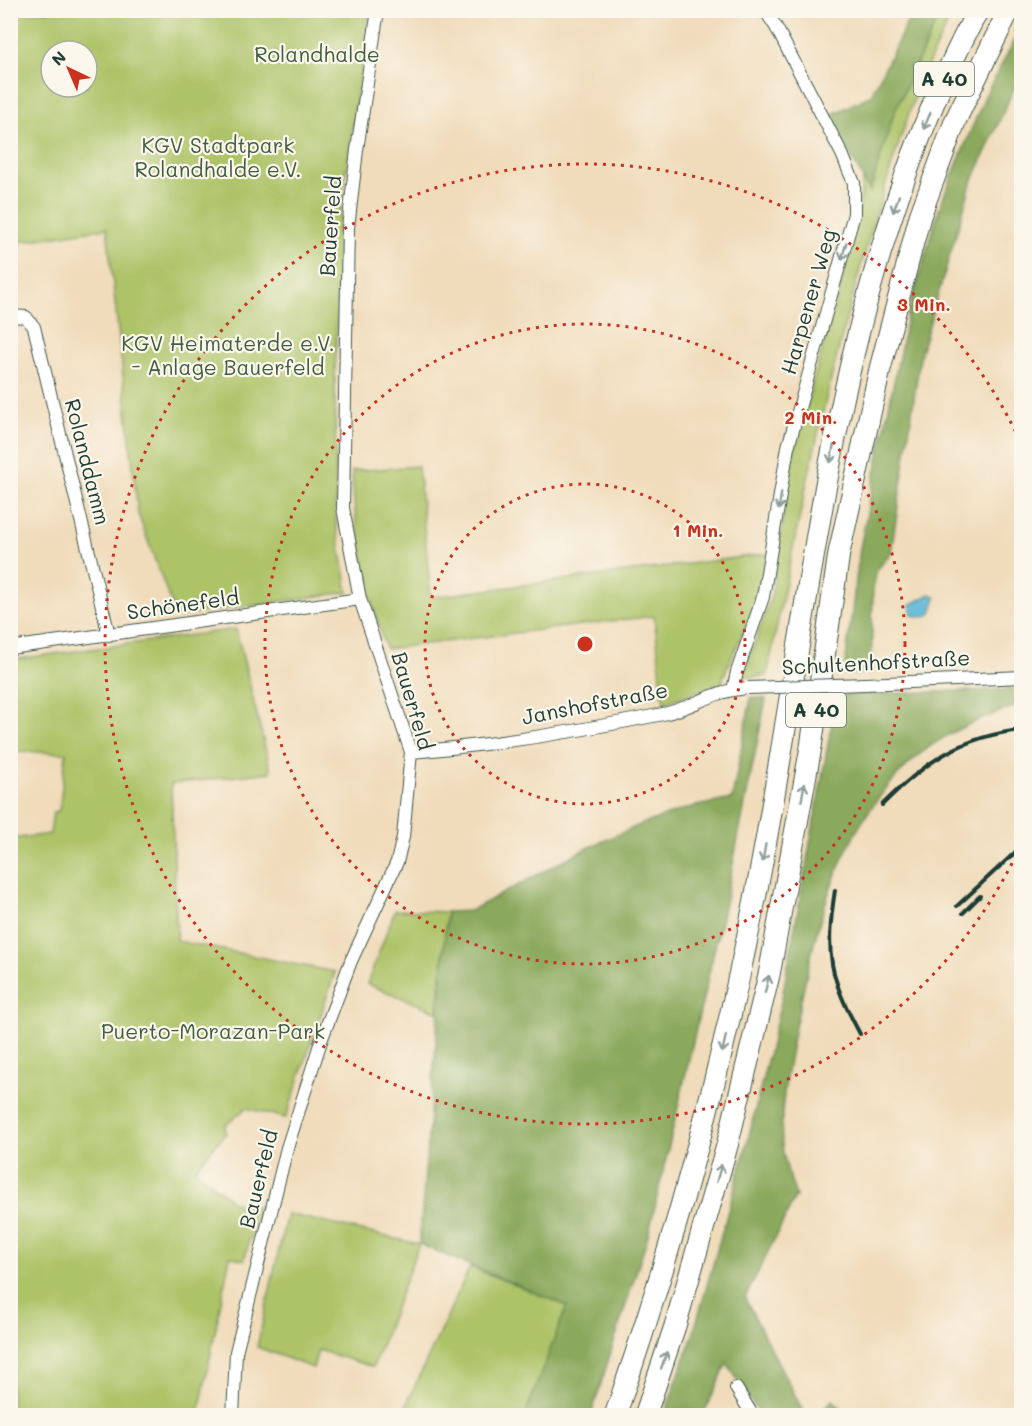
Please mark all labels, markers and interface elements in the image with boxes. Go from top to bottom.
north arrow [39,39,99,99]
park label: Rolandhalde [254,40,380,67]
text: N [47,46,70,70]
road number: A 40 [914,62,974,96]
one-way arrow [921,111,932,129]
park label: KGV Stadtpark Rolandhalde e.V. [134,131,302,182]
street label: Bauerfeld [313,175,346,277]
one-way arrow [890,195,901,214]
street label: Harpener Weg [774,226,841,377]
one-way arrow [837,241,849,260]
text: 3 Min. [897,292,951,316]
park label: KGV Heimaterde e.V. - Anlage Bauerfeld [121,329,335,380]
street label: Rolanddamm [60,396,117,528]
text: 2 Min. [784,405,838,429]
one-way arrow [826,444,837,464]
one-way arrow [774,491,785,510]
text: 1 Min. [673,518,723,542]
street label: Schönefeld [125,582,241,625]
centre of rings [575,634,595,654]
street label: Schultenhofstraße [781,643,971,680]
street label: Bauerfeld [387,648,440,753]
street label: Janshofstraße [519,675,670,730]
road number: A 40 [786,693,846,727]
one-way arrow [798,783,809,803]
one-way arrow [758,843,769,863]
one-way arrow [761,975,773,994]
park label: Puerto-Morazan-Park [101,1017,325,1044]
one-way arrow [718,1035,730,1054]
street label: Bauerfeld [232,1126,283,1231]
one-way arrow [714,1164,725,1183]
one-way arrow [659,1351,670,1370]

